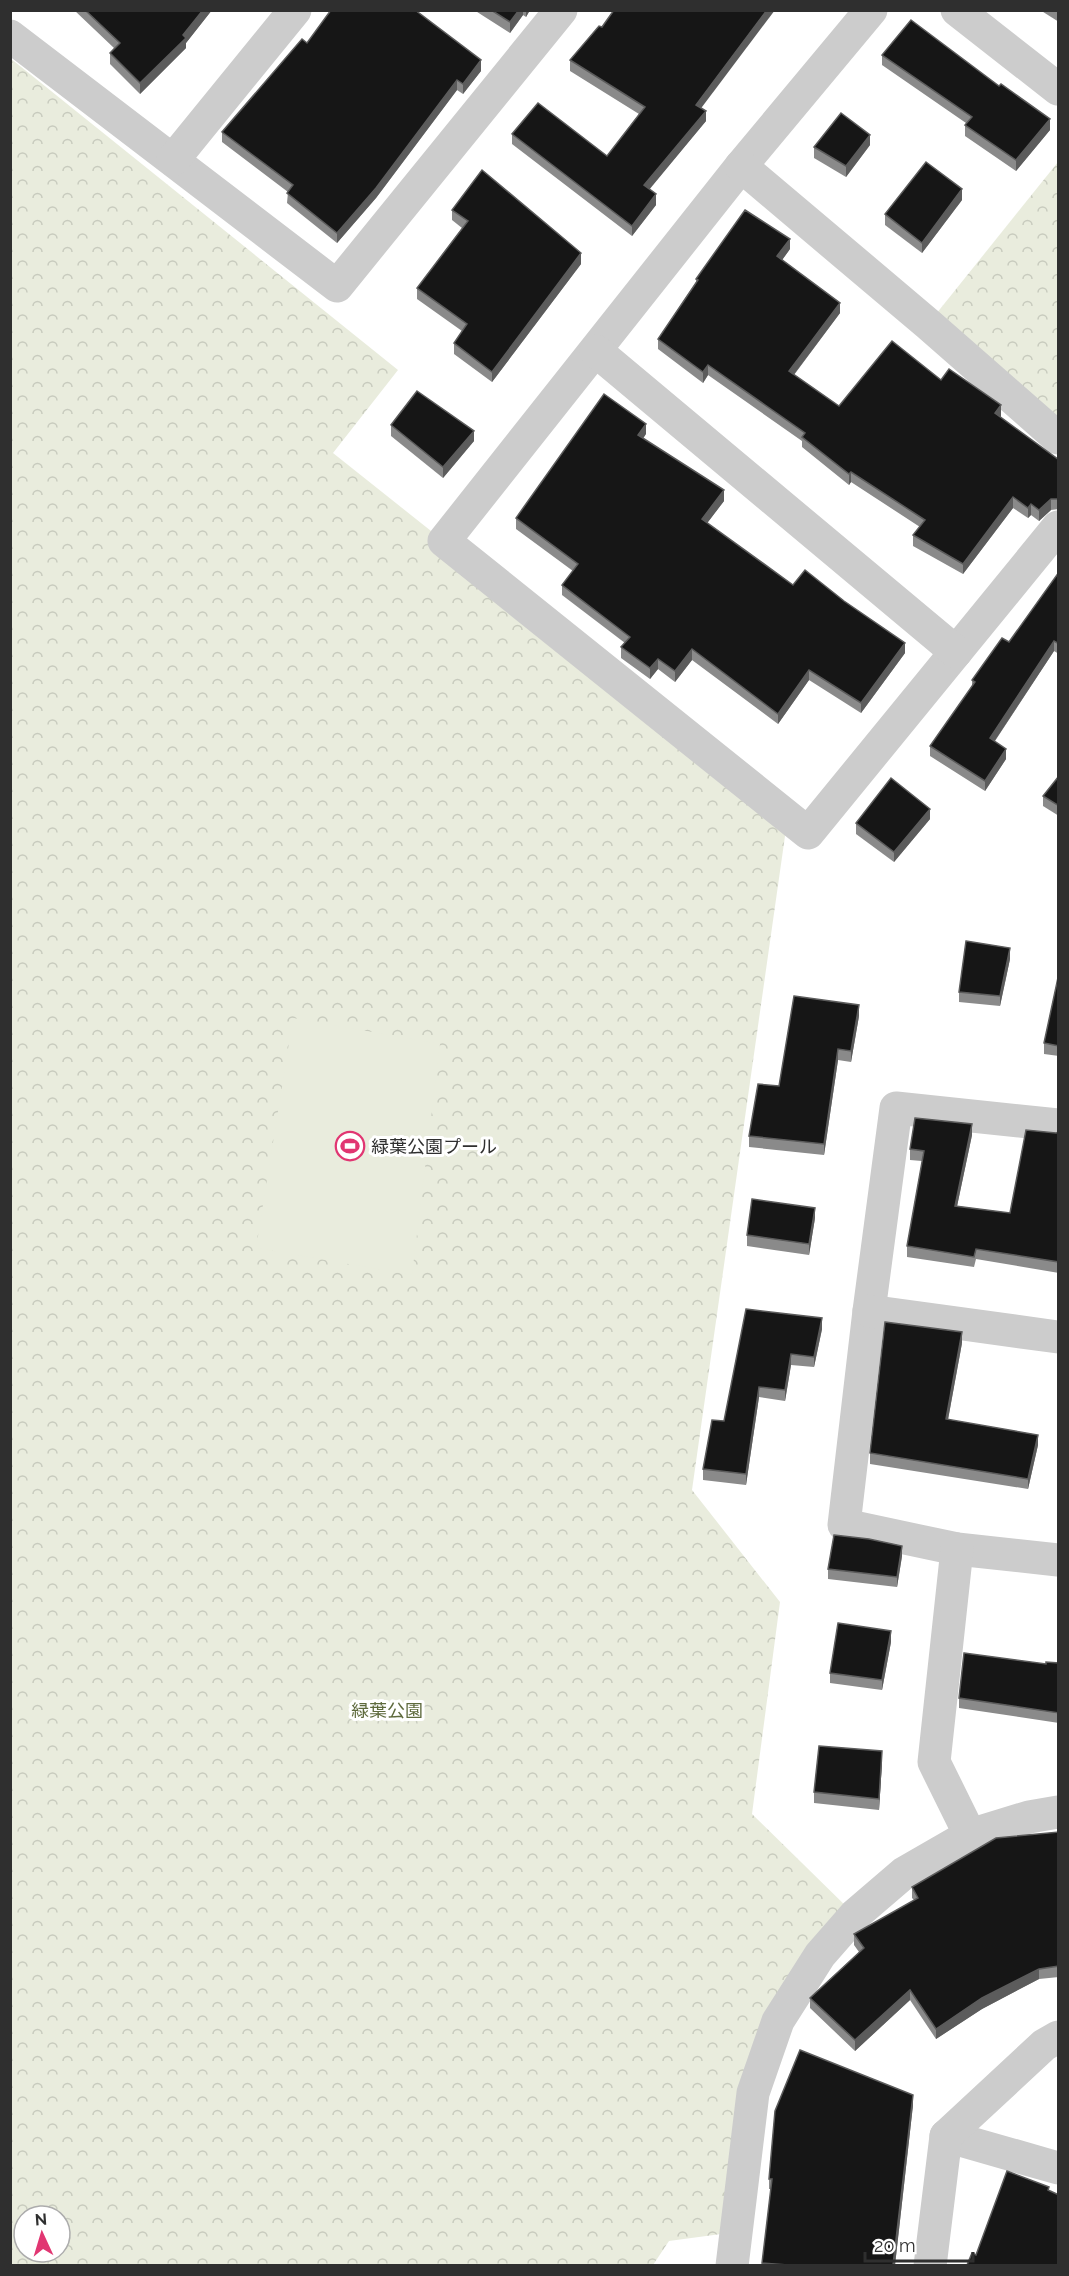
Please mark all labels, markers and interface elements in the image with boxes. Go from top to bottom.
sports icon: 緑葉公園プール [334,1130,366,1162]
place label: 緑葉公園プール [371,1136,497,1157]
park label: 緑葉公園 [351,1700,423,1721]
north arrow [12,2204,72,2264]
text: N [34,2210,48,2229]
scale bar [865,2225,973,2263]
text: 20 m [874,2235,916,2256]

